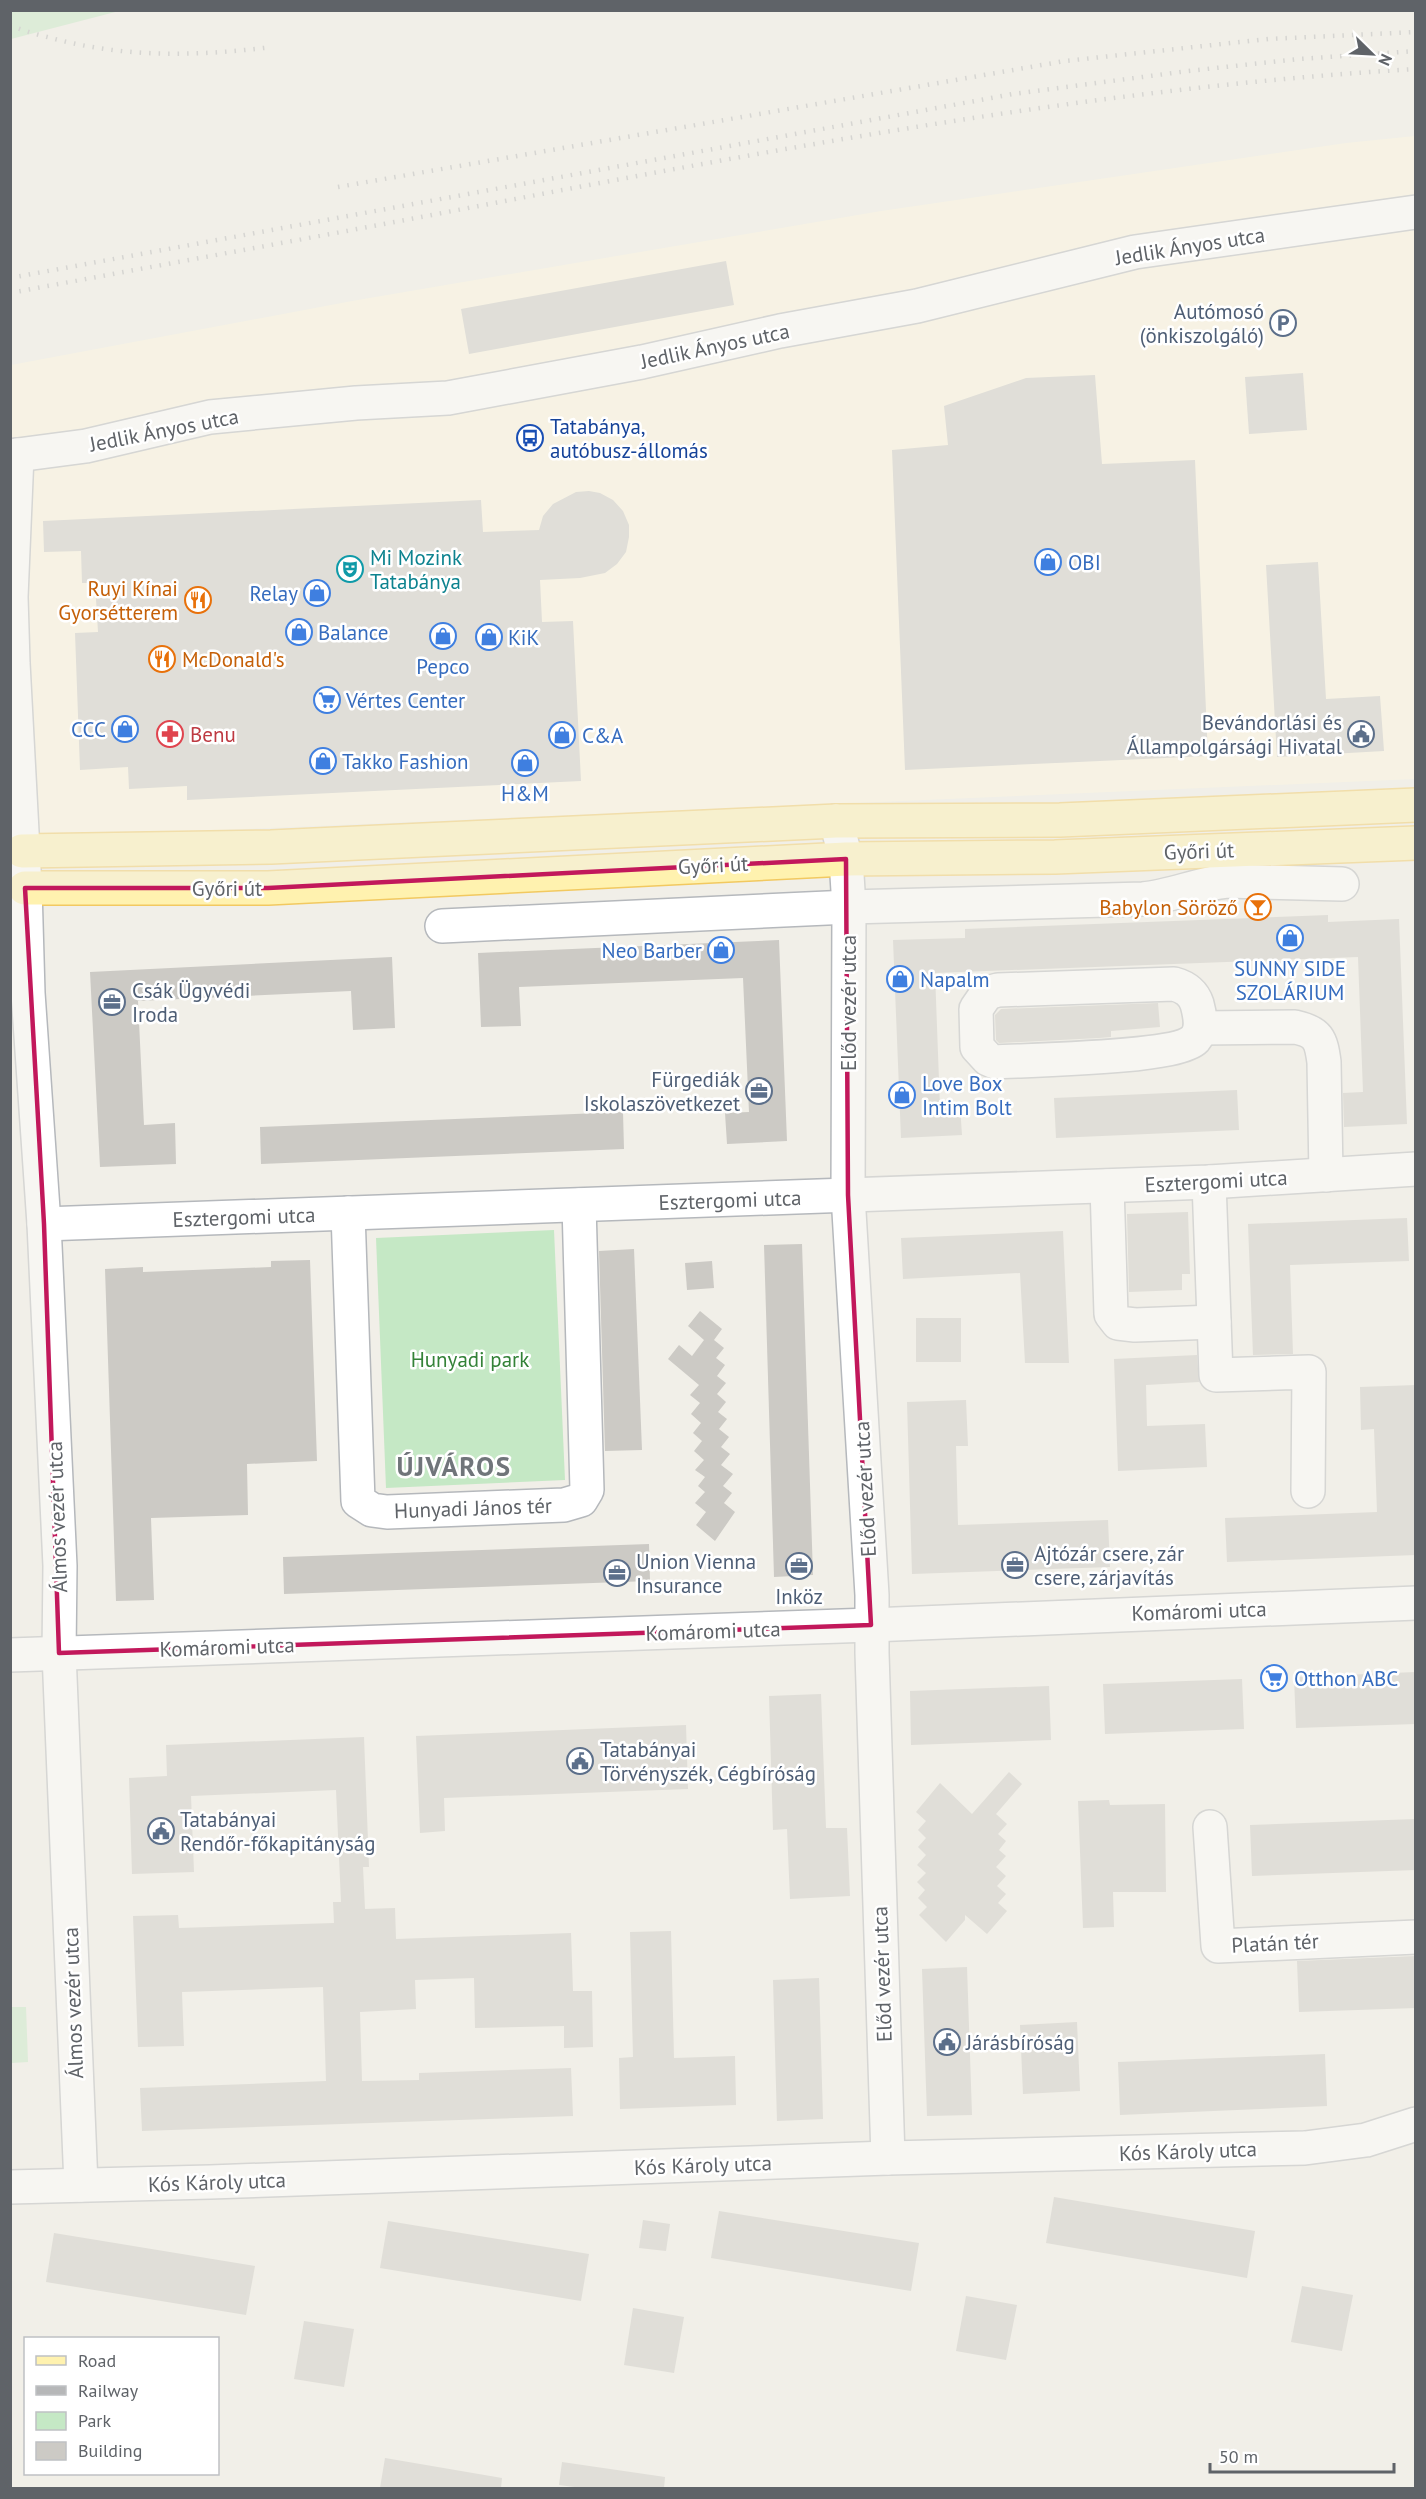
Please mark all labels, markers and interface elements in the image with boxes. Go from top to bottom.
north arrow [1342,24,1402,84]
text: N [1374,51,1397,69]
street label: Jedlik Ányos utca [1112,221,1267,271]
place label: Autómosó (önkiszolgáló) [1140,298,1264,349]
parking icon: Autómosó (önkiszolgáló) [1268,308,1298,338]
street label: Jedlik Ányos utca [637,317,792,375]
street label: Jedlik Ányos utca [86,402,241,458]
place label: Tatabánya, autóbusz-állomás [550,413,708,464]
bus stop icon: Tatabánya, autóbusz-állomás [515,423,545,453]
place label: Mi Mozink Tatabánya [370,544,462,595]
shop icon: OBI [1033,547,1063,577]
place label: OBI [1068,549,1101,576]
theatre icon: Mi Mozink Tatabánya [335,554,365,584]
place label: Ruyi Kínai Gyorsétterem [58,575,178,626]
shop icon: Relay [302,578,332,608]
place label: Relay [250,580,298,607]
restaurant icon: Ruyi Kínai Gyorsétterem [183,585,213,615]
shop icon: Balance [284,617,314,647]
place label: Balance [318,619,388,646]
shop icon: Pepco [428,621,458,651]
shop icon: KiK [474,622,504,652]
place label: KiK [508,624,539,651]
restaurant icon: McDonald's [147,644,177,674]
place label: McDonald's [182,646,285,673]
place label: Pepco [416,653,470,680]
supermarket icon: Vértes Center [312,685,342,715]
place label: Vértes Center [345,687,465,714]
place label: Bevándorlási és Állampolgársági Hivatal [1127,709,1342,760]
shop icon: CCC [110,714,140,744]
place label: CCC [71,716,106,743]
pharmacy icon: Benu [155,719,185,749]
public building icon: Bevándorlási és Állampolgársági Hivatal [1346,719,1376,749]
shop icon: C&A [547,720,577,750]
place label: Benu [190,721,236,748]
place label: C&A [582,722,624,749]
shop icon: Takko Fashion [308,746,338,776]
place label: Takko Fashion [342,748,469,775]
shop icon: H&M [510,748,540,778]
place label: H&M [501,780,549,807]
street label: Győri út [1163,836,1235,866]
street label: Győri út [677,850,749,880]
street label: Győri út [192,875,262,902]
bar icon: Babylon Söröző [1243,892,1273,922]
place label: Babylon Söröző [1099,894,1238,921]
shop icon: SUNNY SIDE SZOLÁRIUM [1275,923,1305,953]
shop icon: Neo Barber [706,935,736,965]
street label: Előd vezér utca [835,935,862,1071]
place label: Neo Barber [602,937,702,964]
place label: SUNNY SIDE SZOLÁRIUM [1234,955,1346,1006]
shop icon: Napalm [885,964,915,994]
place label: Napalm [920,966,990,993]
place label: Csák Ügyvédi Iroda [132,977,250,1028]
office icon: Csák Ügyvédi Iroda [97,987,127,1017]
place label: Fürgediák Iskolaszövetkezet [584,1066,740,1117]
place label: Love Box Intim Bolt [922,1070,1012,1121]
office icon: Fürgediák Iskolaszövetkezet [744,1076,774,1106]
shop icon: Love Box Intim Bolt [887,1080,917,1110]
street label: Esztergomi utca [1144,1164,1288,1198]
street label: Esztergomi utca [658,1184,802,1216]
street label: Esztergomi utca [172,1201,316,1233]
park label: Hunyadi park [411,1346,529,1373]
street label: Előd vezér utca [848,1420,882,1558]
street label: Álmos vezér utca [41,1441,73,1593]
district label: ÚJVÁROS [397,1449,511,1483]
street label: Hunyadi János tér [394,1492,552,1524]
place label: Ajtózár csere, zár csere, zárjavítás [1034,1540,1184,1591]
place label: Union Vienna Insurance [636,1548,756,1599]
office icon: Ajtózár csere, zár csere, zárjavítás [1000,1550,1030,1580]
office icon: Inköz [784,1551,814,1581]
office icon: Union Vienna Insurance [602,1558,632,1588]
place label: Inköz [775,1583,823,1610]
street label: Komáromi utca [1131,1595,1267,1627]
street label: Komáromi utca [645,1615,781,1647]
street label: Komáromi utca [159,1631,295,1663]
supermarket icon: Otthon ABC [1259,1663,1289,1693]
place label: Otthon ABC [1294,1665,1398,1692]
place label: Tatabányai Törvényszék, Cégbíróság [600,1736,816,1787]
public building icon: Tatabányai Törvényszék, Cégbíróság [565,1746,595,1776]
place label: Tatabányai Rendőr-főkapitányság [180,1806,375,1857]
public building icon: Tatabányai Rendőr-főkapitányság [146,1816,176,1846]
street label: Előd vezér utca [866,1905,898,2043]
street label: Álmos vezér utca [57,1927,89,2079]
street label: Platán tér [1231,1927,1319,1959]
public building icon: Járásbíróság [932,2027,962,2057]
place label: Járásbíróság [965,2029,1075,2056]
street label: Kós Károly utca [1119,2135,1257,2167]
street label: Kós Károly utca [634,2149,772,2181]
street label: Kós Károly utca [148,2166,286,2198]
legend [24,2337,219,2475]
text: Road [78,2349,116,2372]
text: Railway [78,2379,139,2402]
text: Park [78,2409,111,2432]
scale bar [1210,2436,1394,2474]
text: Building [78,2439,142,2462]
text: 50 m [1219,2445,1258,2468]

